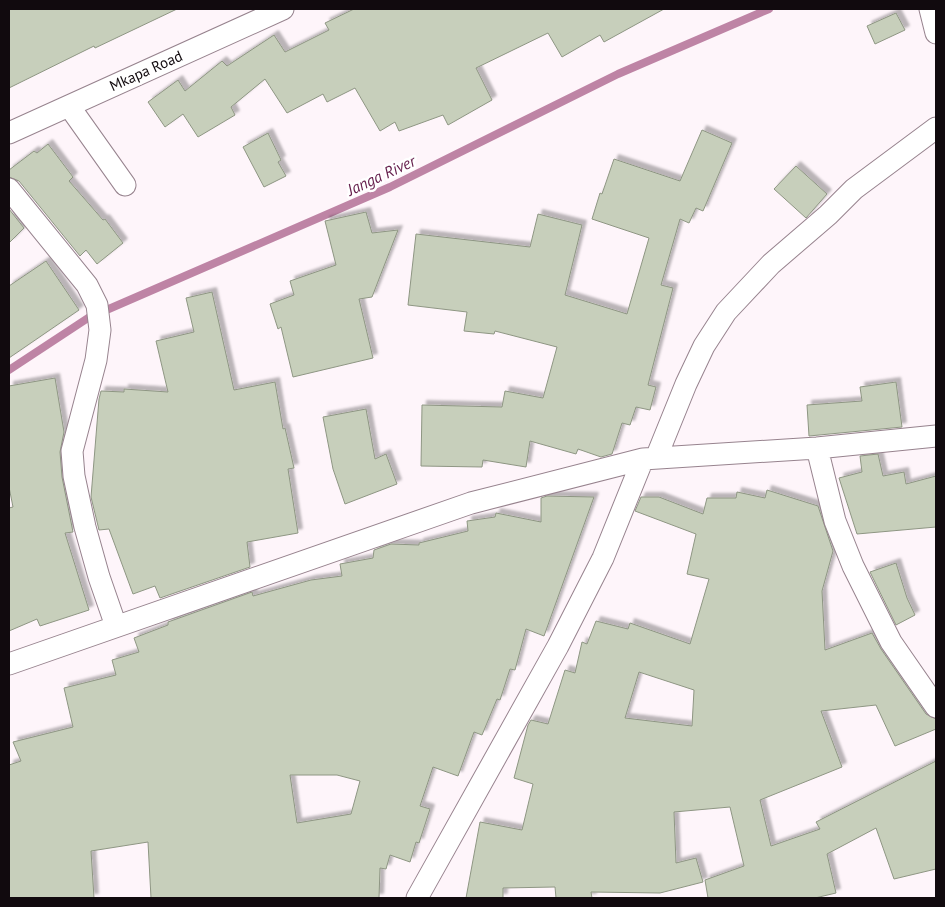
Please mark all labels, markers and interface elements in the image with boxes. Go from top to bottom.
street label: Mkapa Road [106,46,185,95]
water label: Janga River [343,150,420,200]

